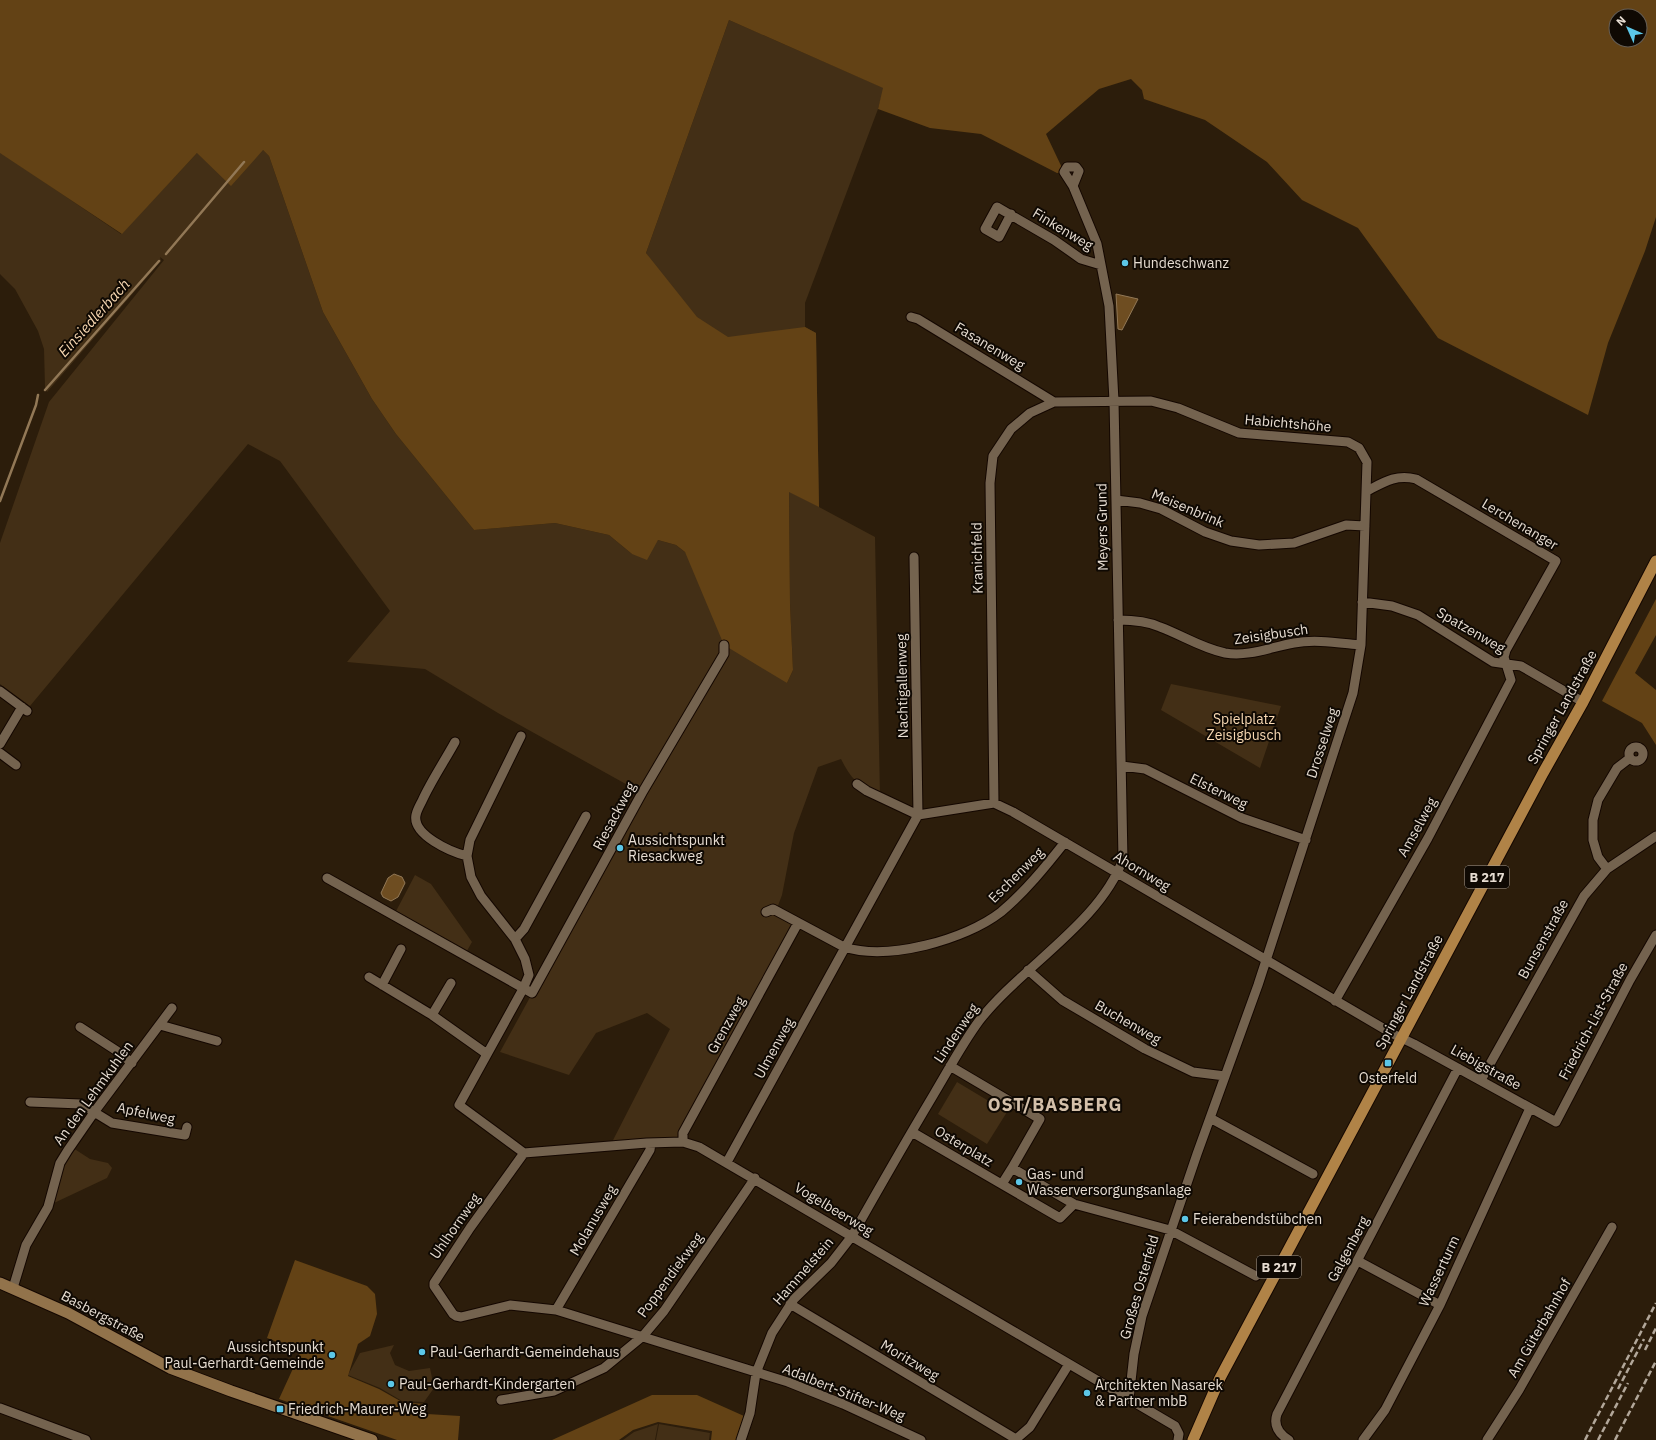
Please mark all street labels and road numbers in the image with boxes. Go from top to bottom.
street label: Finkenweg [1029,204,1097,254]
street label: Fasanenweg [952,318,1029,374]
street label: Habichtshöhe [1244,410,1333,436]
street label: Meyers Grund [1092,483,1112,571]
street label: Meisenbrink [1149,485,1228,532]
street label: Lerchenanger [1479,494,1561,554]
street label: Kranichfeld [967,522,987,594]
street label: Spatzenweg [1433,603,1509,657]
street label: Zeisigbusch [1233,620,1309,648]
street label: Nachtigallenweg [892,633,912,738]
street label: Springer Landstraße [1523,647,1601,767]
street label: Drosselweg [1302,705,1342,781]
street label: Elsterweg [1187,769,1251,813]
street label: Riesackweg [589,778,640,853]
street label: Amselweg [1393,794,1441,860]
street label: Eschenweg [984,843,1048,907]
street label: Ahornweg [1110,847,1174,895]
road number: B 217 [1465,866,1509,888]
street label: Bunsenstraße [1514,896,1572,982]
street label: Springer Landstraße [1371,931,1447,1053]
street label: Friedrich-List-Straße [1554,959,1632,1083]
street label: Grenzweg [703,993,749,1057]
street label: Buchenweg [1092,996,1165,1048]
street label: Lindenweg [930,999,983,1066]
street label: Ulmenweg [750,1014,798,1082]
street label: An den Lehmkuhlen [49,1037,137,1149]
street label: Liebigstraße [1447,1040,1525,1094]
street label: Apfelweg [115,1098,177,1128]
street label: Osterplatz [931,1122,997,1171]
street label: Vogelbeerweg [791,1178,877,1240]
street label: Molanusweg [565,1181,621,1259]
street label: Uhlhornweg [426,1189,484,1262]
street label: Galgenberg [1323,1212,1373,1285]
street label: Poppendiekweg [633,1229,707,1321]
street label: Hammelstein [769,1233,837,1309]
street label: Großes Osterfeld [1115,1233,1163,1341]
street label: Wasserturm [1415,1233,1463,1309]
road number: B 217 [1257,1256,1301,1278]
street label: Am Güterbahnhof [1503,1275,1575,1381]
street label: Basbergstraße [58,1286,148,1346]
street label: Moritzweg [877,1336,943,1385]
street label: Adalbert-Stifter-Weg [780,1359,908,1425]

